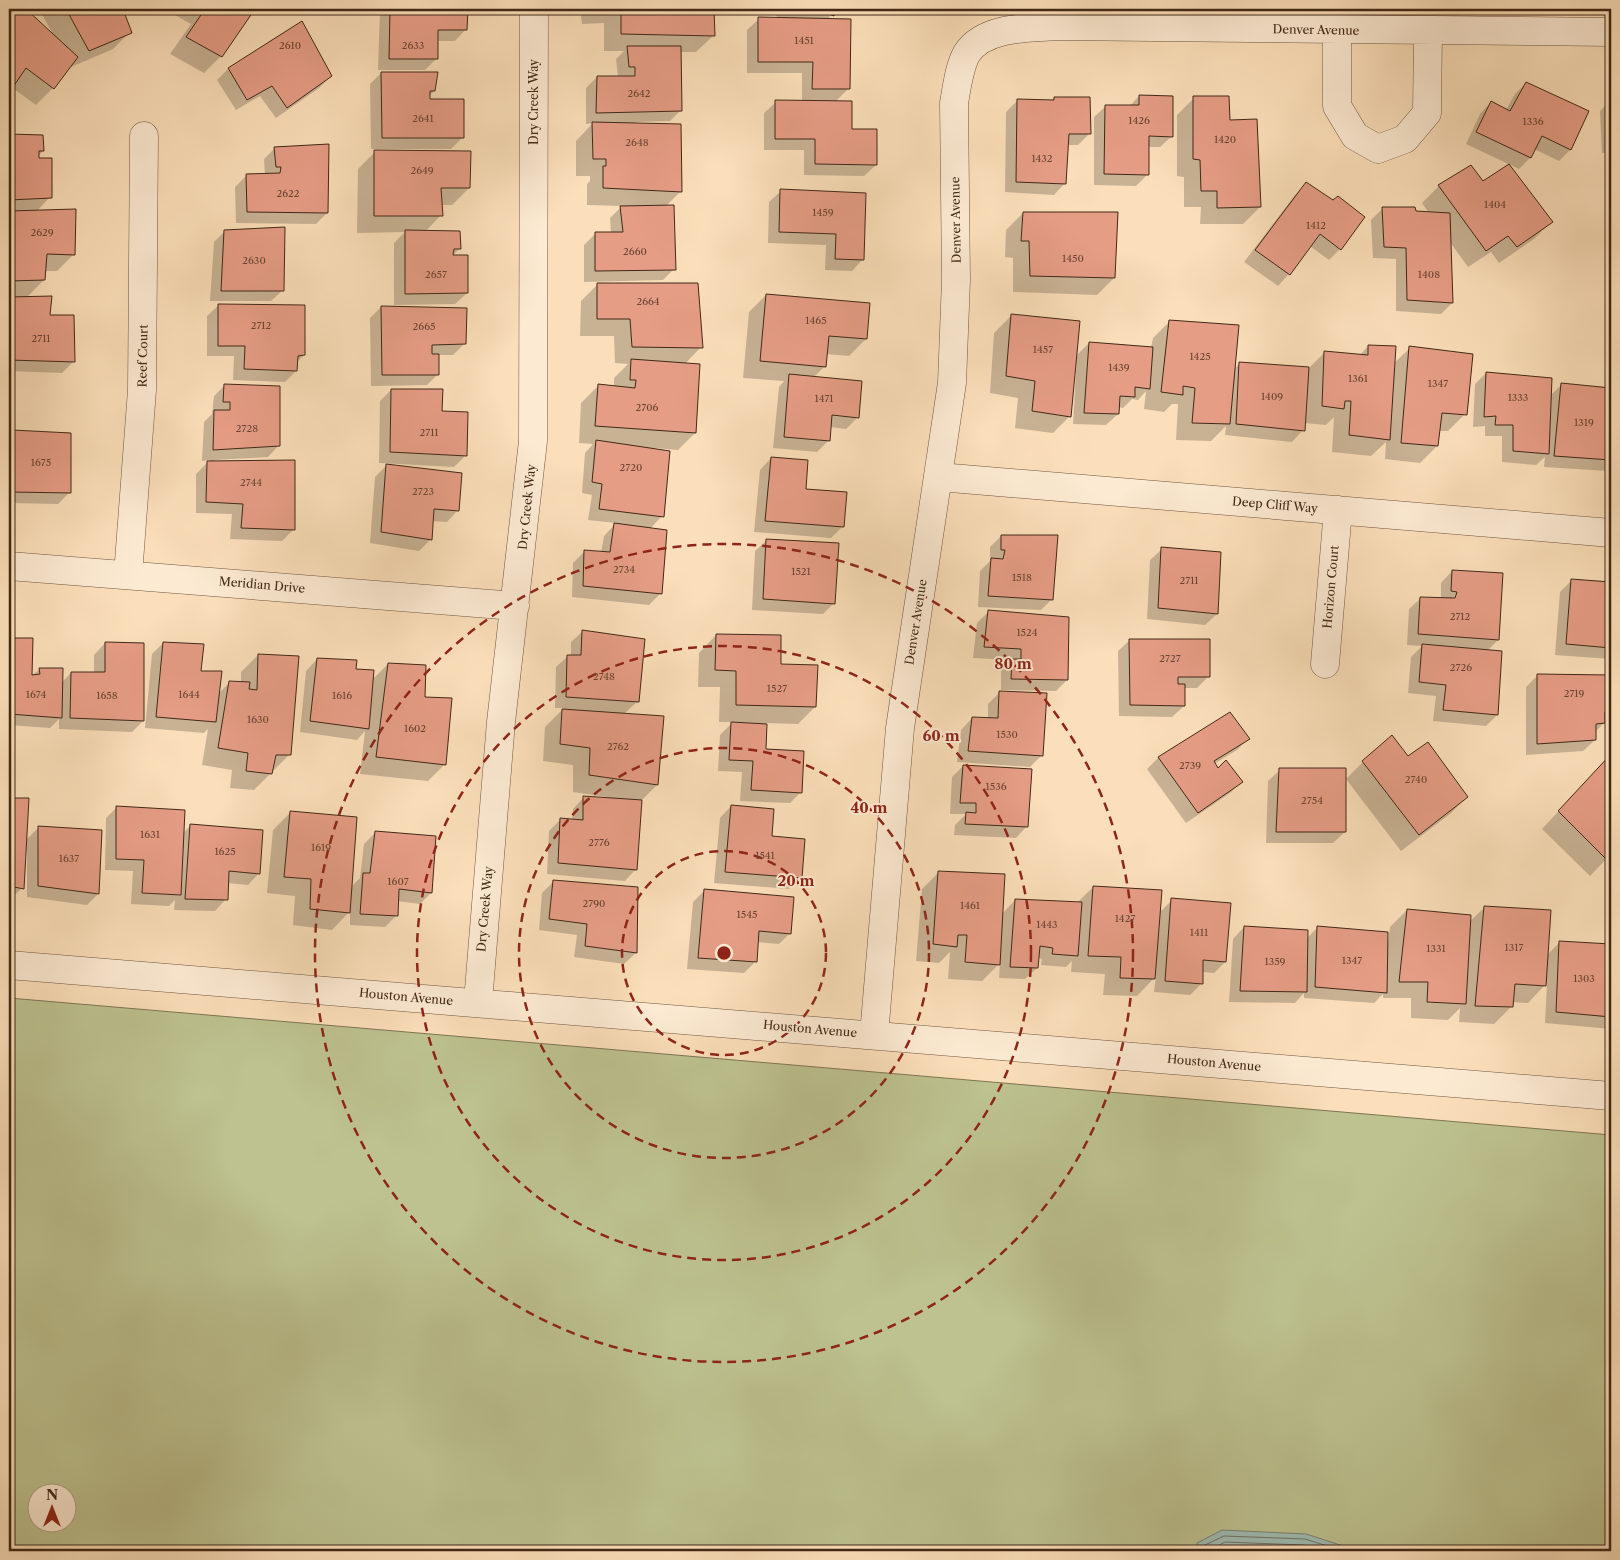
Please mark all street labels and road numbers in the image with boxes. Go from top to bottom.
street label: Denver Avenue [1273,21,1360,38]
street label: Dry Creek Way [526,59,541,145]
street label: Denver Avenue [947,176,964,264]
street label: Reef Court [134,324,151,388]
street label: Dry Creek Way [515,463,538,551]
street label: Deep Cliff Way [1232,493,1319,516]
street label: Horizon Court [1319,544,1342,629]
street label: Meridian Drive [218,573,306,596]
street label: Denver Avenue [901,578,930,666]
street label: Dry Creek Way [473,865,496,952]
street label: Houston Avenue [358,985,454,1008]
street label: Houston Avenue [762,1017,858,1040]
street label: Houston Avenue [1166,1051,1262,1074]

